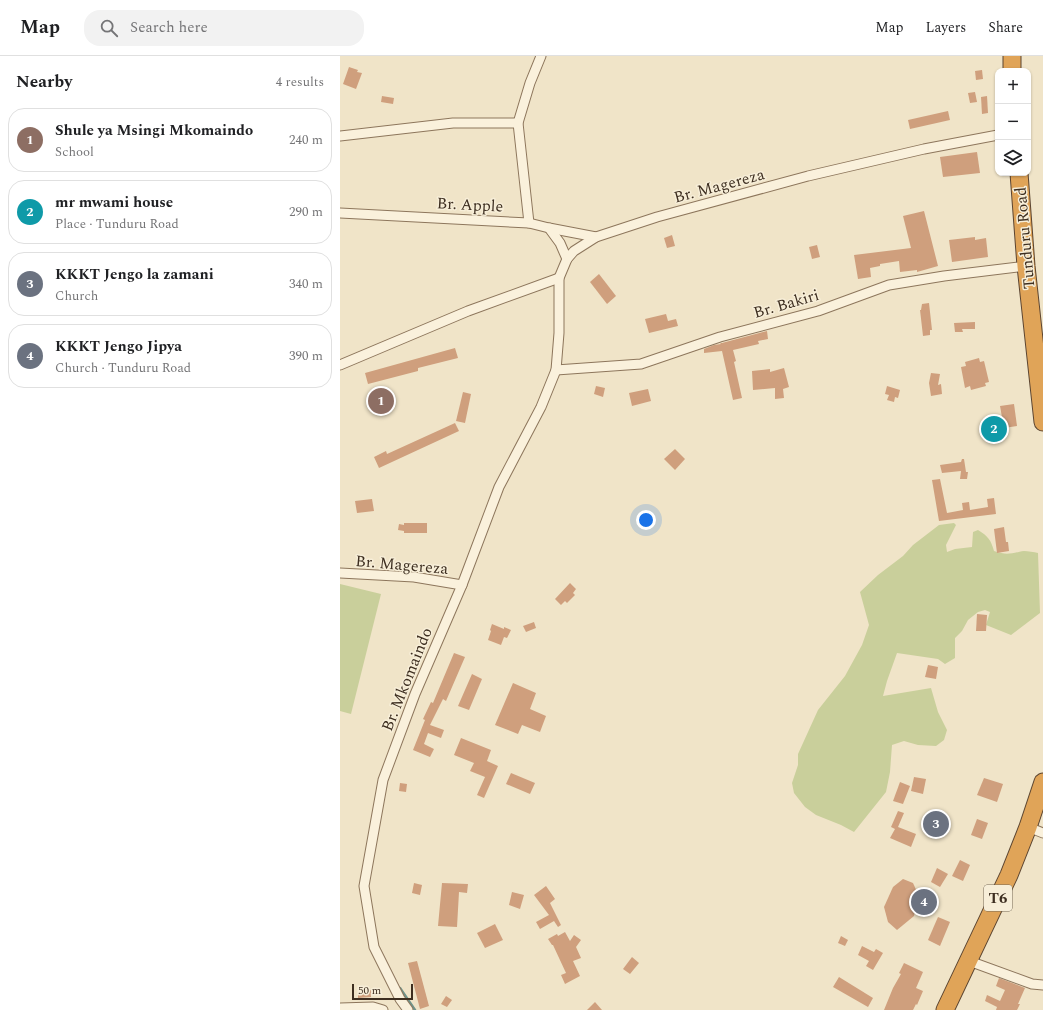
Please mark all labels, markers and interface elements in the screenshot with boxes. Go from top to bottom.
search box [84,10,364,46]
text: Map [20,13,60,42]
text: Search here [130,16,208,39]
icon: search [98,17,120,39]
text: Map [875,17,904,38]
text: Layers [926,17,966,38]
text: Share [988,17,1023,38]
map controls [995,68,1031,176]
button: + [995,68,1031,104]
text: Nearby [16,69,72,95]
text: 4 results [276,72,324,92]
button: − [995,104,1031,140]
text: Shule ya Msingi Mkomaindo [55,119,253,142]
text: 1 [26,130,34,150]
text: 240 m [289,130,323,150]
button: layers [995,140,1031,176]
text: School [55,142,94,162]
street label: Br. Magereza [671,162,768,210]
street label: Tunduru Road [1009,186,1041,290]
text: mr mwami house [55,191,173,214]
street label: Br. Apple [436,191,504,219]
text: 2 [26,202,34,222]
text: 290 m [289,202,323,222]
text: Place · Tunduru Road [55,214,179,234]
text: KKKT Jengo la zamani [55,263,214,286]
text: 3 [26,274,34,294]
text: 340 m [289,274,323,294]
street label: Br. Bakiri [751,283,822,325]
text: Church [55,286,98,306]
text: KKKT Jengo Jipya [55,335,182,358]
text: 4 [26,346,34,366]
text: 390 m [289,346,323,366]
text: Church · Tunduru Road [55,358,191,378]
pin: 1 [368,386,394,416]
pin: 2 [981,414,1007,444]
your location [636,510,656,530]
street label: Br. Magereza [354,549,450,581]
street label: Br. Mkomaindo [375,624,439,735]
pin: 3 [923,809,949,839]
road number: T6 [984,885,1012,911]
pin: 4 [911,887,937,917]
scale bar [352,982,413,1001]
text: 50 m [358,982,381,999]

